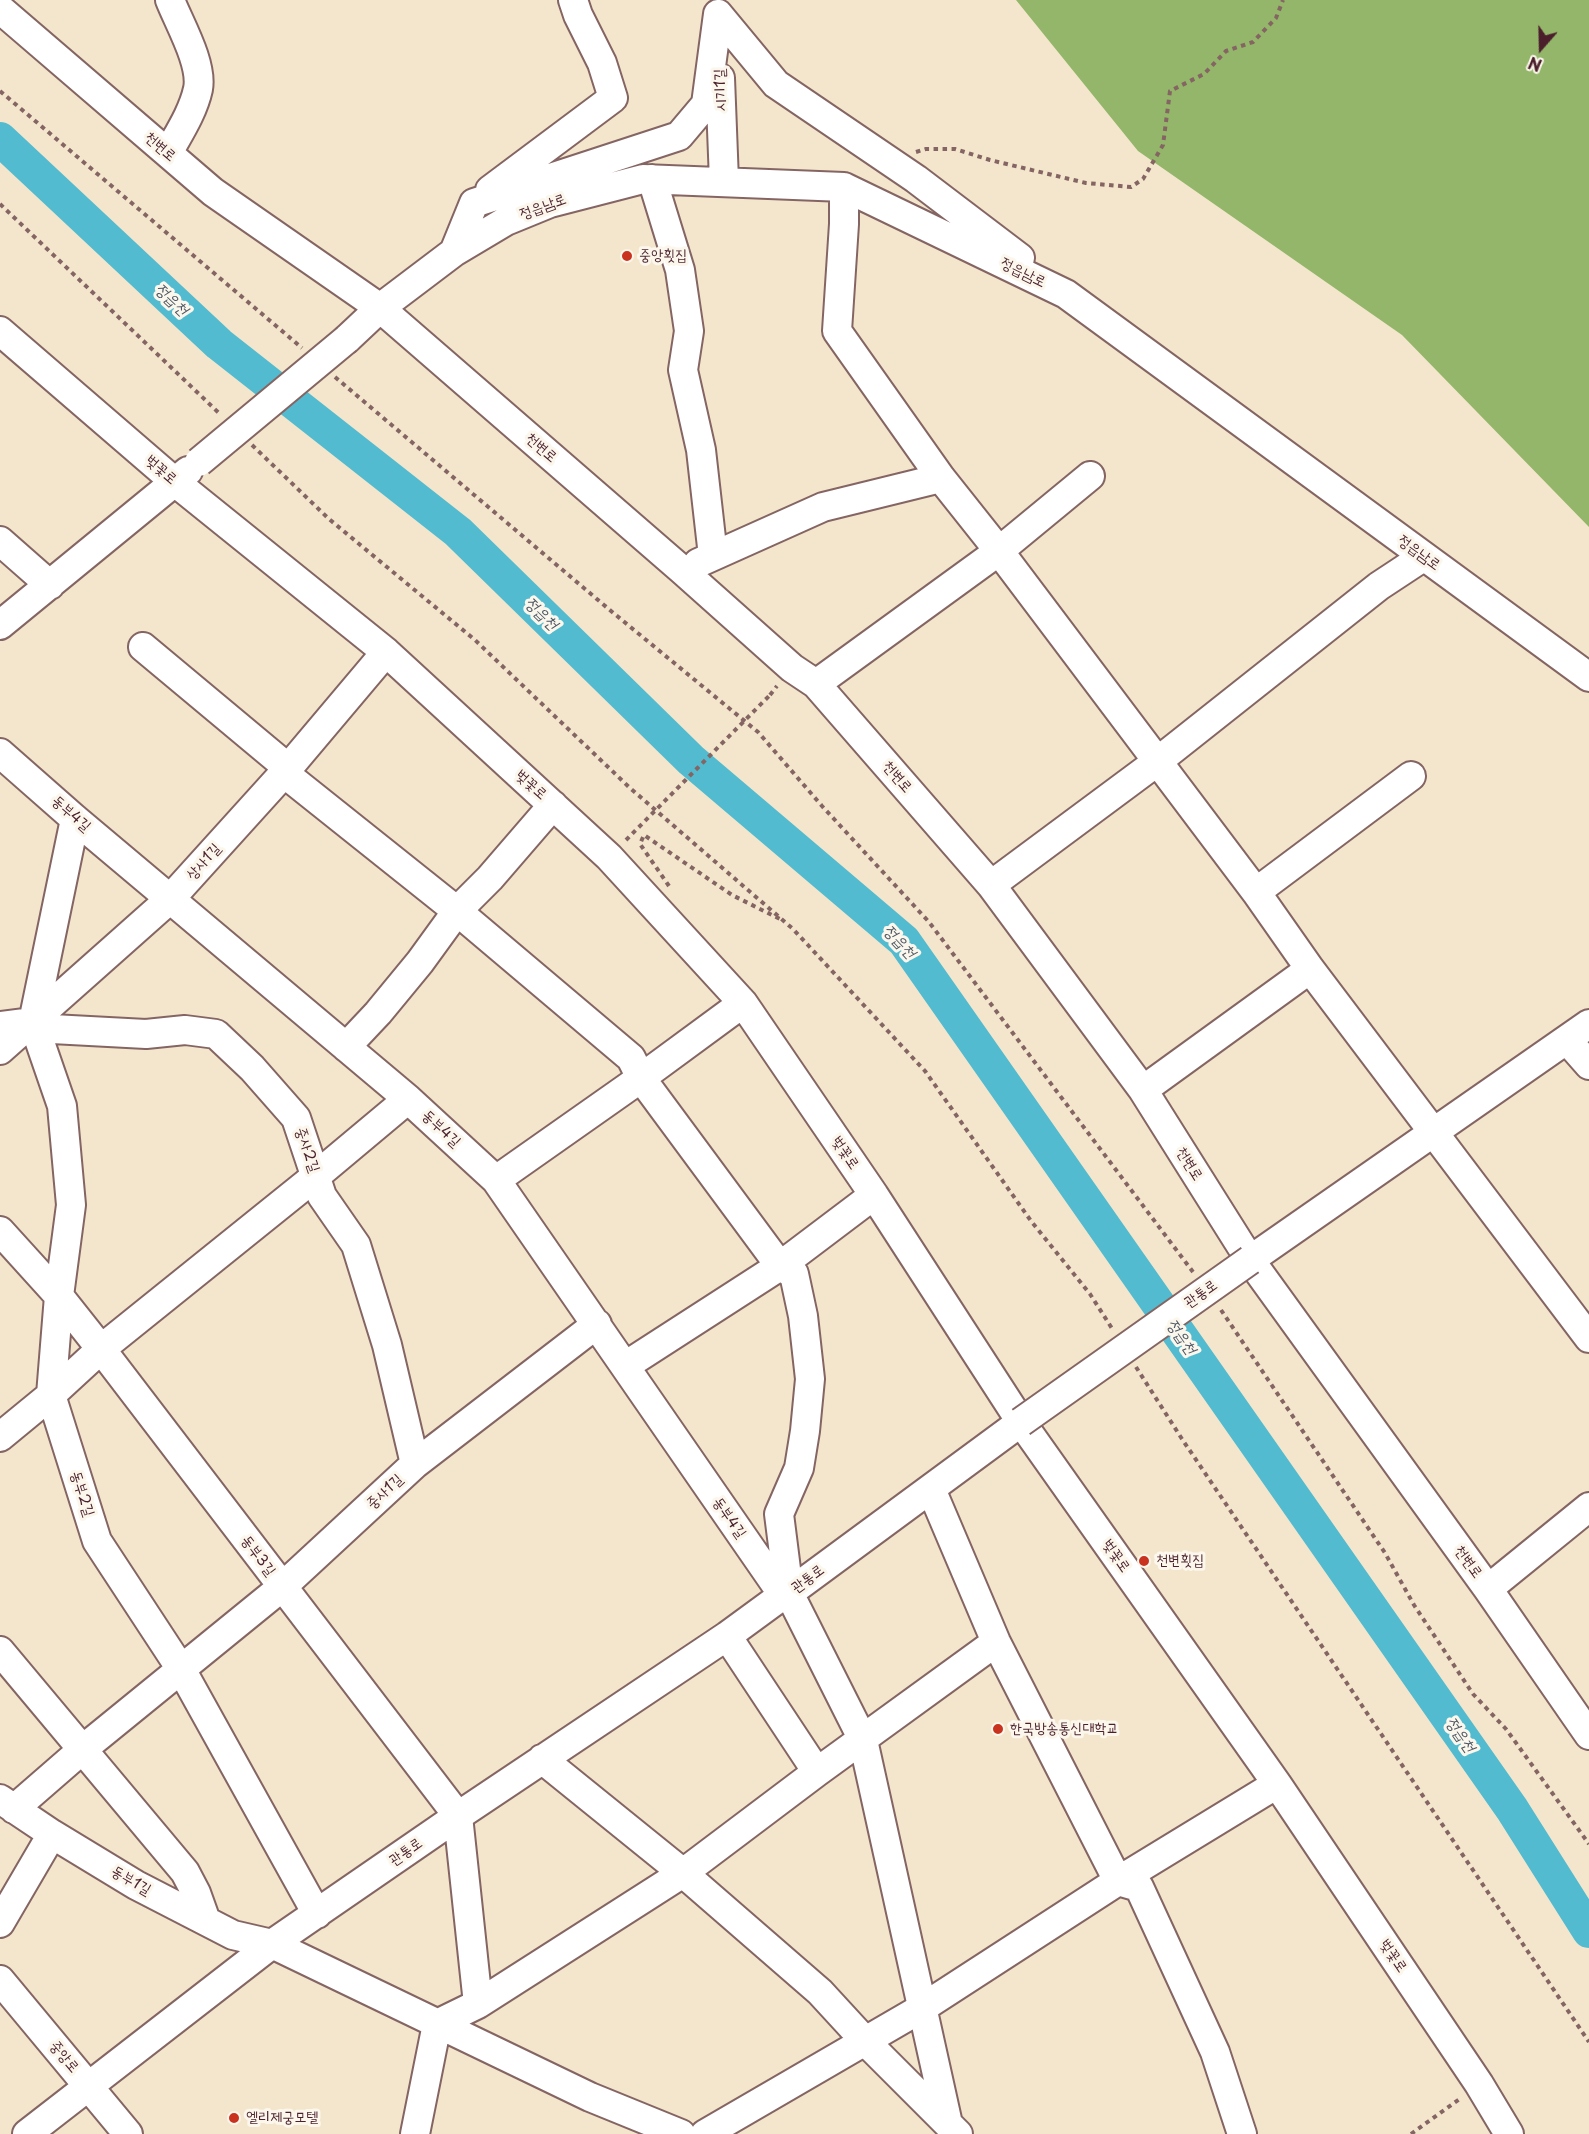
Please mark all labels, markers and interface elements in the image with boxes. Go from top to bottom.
north arrow [1511,18,1571,78]
text: N [1525,51,1545,78]
street label: 시기1길 [711,68,731,112]
street label: 천변로 [140,128,180,166]
street label: 정읍남로 [517,190,569,224]
place label: 중앙횟집 [639,247,687,265]
marker: 중앙횟집 [620,249,634,263]
street label: 정읍남로 [997,254,1049,292]
water label: 정읍천 [150,280,192,320]
street label: 천변로 [521,429,561,467]
street label: 벚꽃로 [141,451,181,489]
street label: 정읍남로 [1394,532,1444,574]
water label: 정읍천 [520,594,562,634]
street label: 천변로 [878,757,916,797]
street label: 벚꽃로 [512,766,550,804]
street label: 동부4길 [48,792,94,836]
street label: 상사1길 [183,840,225,884]
water label: 정읍천 [879,921,919,963]
street label: 동부4길 [418,1107,464,1151]
street label: 중사2길 [291,1125,323,1175]
street label: 벚꽃로 [827,1133,863,1173]
street label: 천변로 [1172,1144,1206,1184]
street label: 관통로 [1181,1276,1221,1312]
water label: 정읍천 [1162,1316,1200,1358]
street label: 동부2길 [66,1469,98,1519]
street label: 중사1길 [363,1471,407,1513]
street label: 동부4길 [708,1494,750,1542]
street label: 동부3길 [237,1532,279,1580]
street label: 벚꽃로 [1098,1536,1134,1576]
street label: 천변로 [1450,1542,1486,1582]
place label: 천변횟집 [1156,1552,1204,1570]
marker: 천변횟집 [1137,1554,1151,1568]
street label: 관통로 [788,1561,828,1597]
water label: 정읍천 [1441,1714,1479,1756]
place label: 한국방송통신대학교 [1010,1720,1119,1738]
marker: 한국방송통신대학교 [991,1722,1005,1736]
street label: 관통로 [386,1834,426,1870]
street label: 동부1길 [108,1862,154,1900]
street label: 벚꽃로 [1375,1936,1411,1976]
street label: 중앙로 [45,2037,83,2077]
place label: 엘리제궁모텔 [246,2109,318,2127]
marker: 엘리제궁모텔 [227,2111,241,2125]

